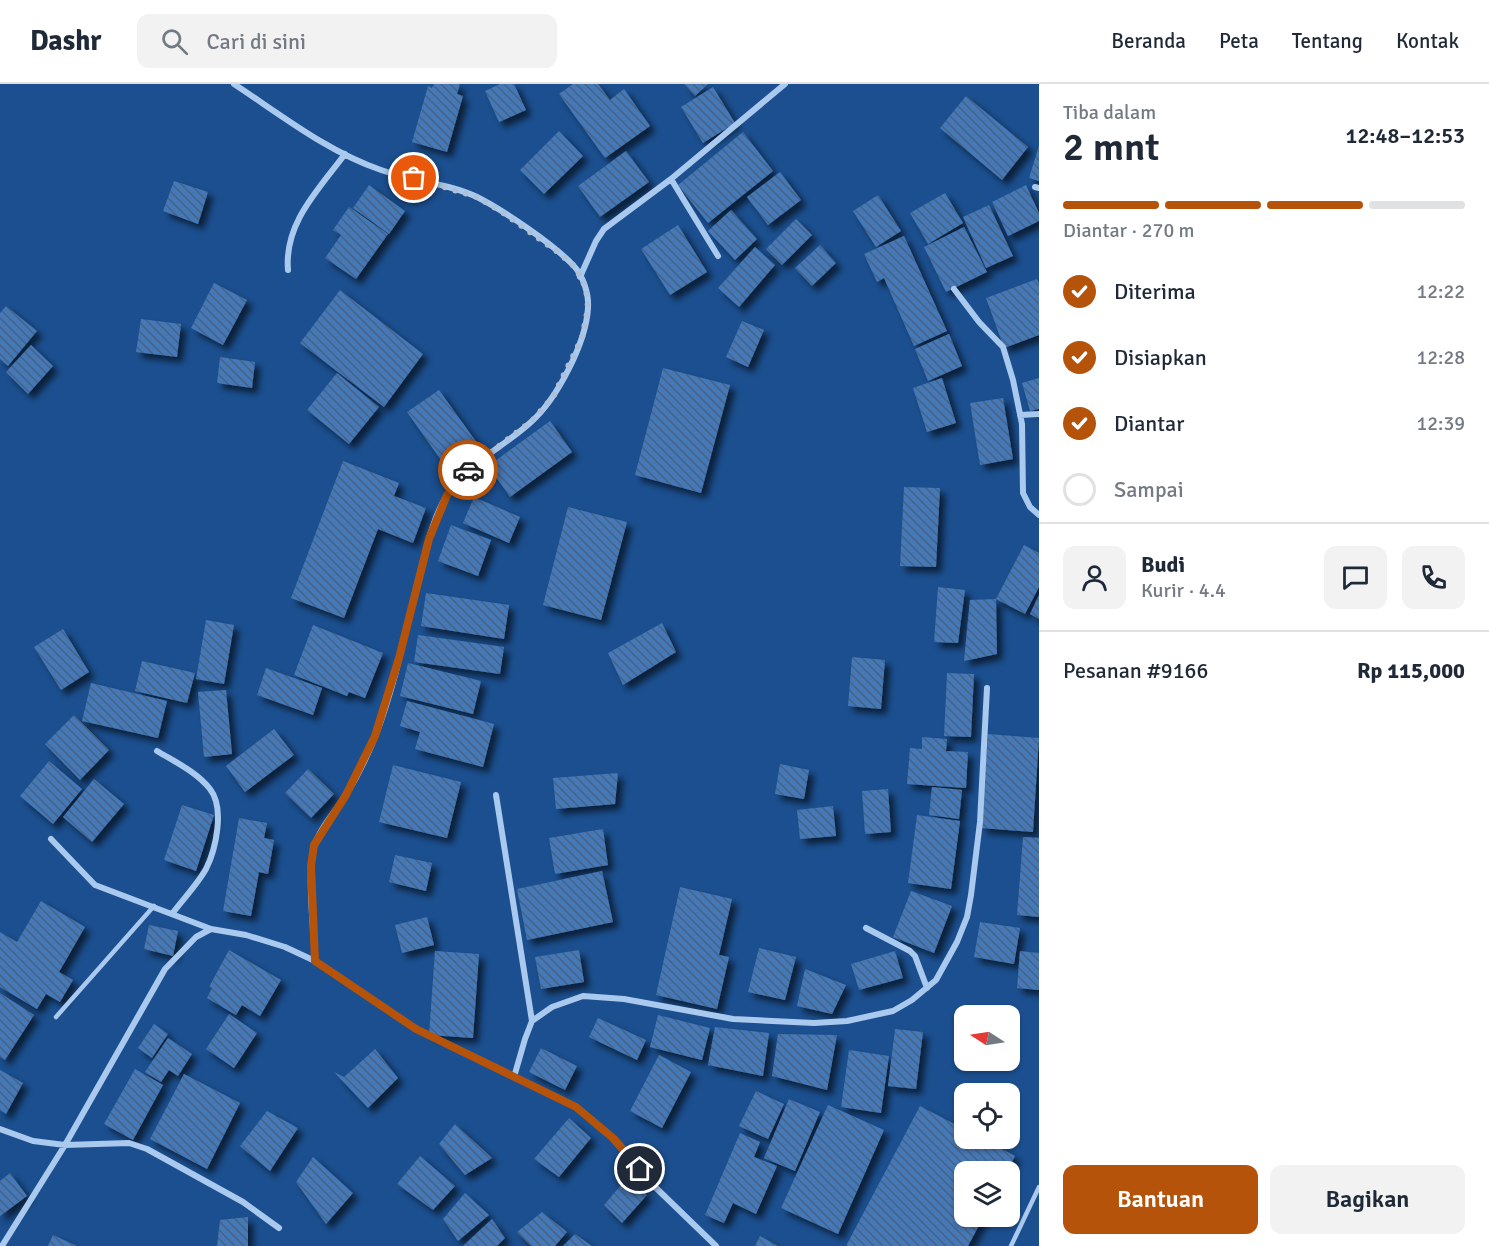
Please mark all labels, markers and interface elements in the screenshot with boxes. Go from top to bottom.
search box [137,14,557,68]
text: Dashr [30,24,101,58]
icon: search [158,25,191,58]
text: Cari di sini [206,28,306,55]
text: Beranda [1111,28,1186,54]
text: Peta [1219,28,1259,54]
text: Tentang [1292,28,1363,54]
text: Kontak [1396,28,1459,54]
text: Tiba dalam [1063,100,1156,125]
text: 12:48–12:53 [1346,122,1465,149]
text: 2 mnt [1063,123,1159,171]
pin [388,152,439,203]
icon: bag [397,161,430,194]
text: Diantar · 270 m [1063,218,1195,243]
icon: check [1063,275,1096,308]
text: Diterima [1114,278,1196,305]
text: 12:22 [1416,279,1465,304]
icon: check [1063,341,1096,374]
text: Disiapkan [1114,344,1207,371]
text: 12:28 [1416,345,1465,370]
icon: check [1063,407,1096,440]
text: Diantar [1114,410,1184,437]
text: 12:39 [1416,411,1465,436]
courier [438,440,498,500]
icon: car [452,454,485,487]
text: Sampai [1114,476,1184,503]
button: person [1063,546,1126,609]
button: chat [1324,546,1387,609]
button: phone [1402,546,1465,609]
text: Budi [1141,551,1185,578]
text: Kurir · 4.4 [1141,578,1226,603]
text: Pesanan #9166 [1063,657,1208,684]
text: Rp 115,000 [1357,657,1465,684]
north arrow [954,1005,1020,1071]
map controls [954,1005,1020,1227]
button: locate [954,1083,1020,1149]
pin [614,1143,665,1194]
icon: home [623,1152,656,1185]
button: layers [954,1161,1020,1227]
button: Bantuan [1063,1165,1258,1234]
button: Bagikan [1270,1165,1465,1234]

